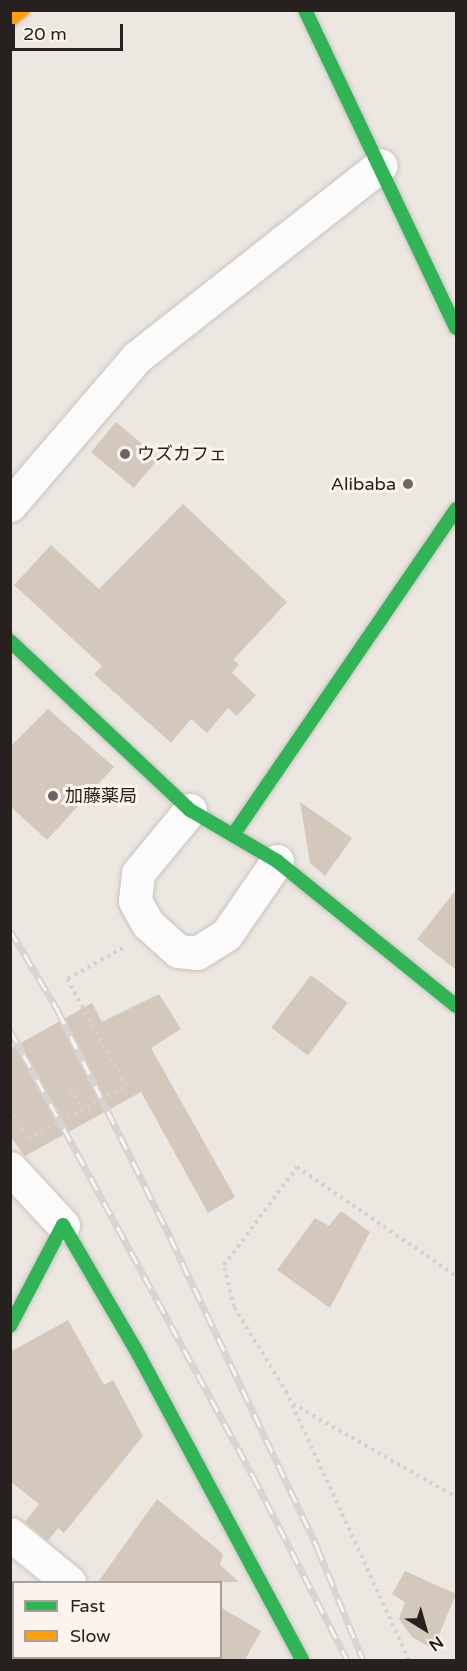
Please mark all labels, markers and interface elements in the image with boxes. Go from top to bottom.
scale bar [15,12,126,50]
text: 20 m [23,23,67,45]
place label: ウズカフェ [137,443,227,465]
marker: ウズカフェ [118,447,132,461]
place label: Alibaba [331,473,396,495]
marker: Alibaba [401,477,415,491]
place label: 加藤薬局 [65,785,137,807]
marker: 加藤薬局 [46,789,60,803]
legend [12,1581,222,1659]
text: Fast [70,1595,105,1617]
north arrow [395,1599,455,1659]
text: Slow [70,1625,111,1647]
text: N [425,1632,447,1655]

